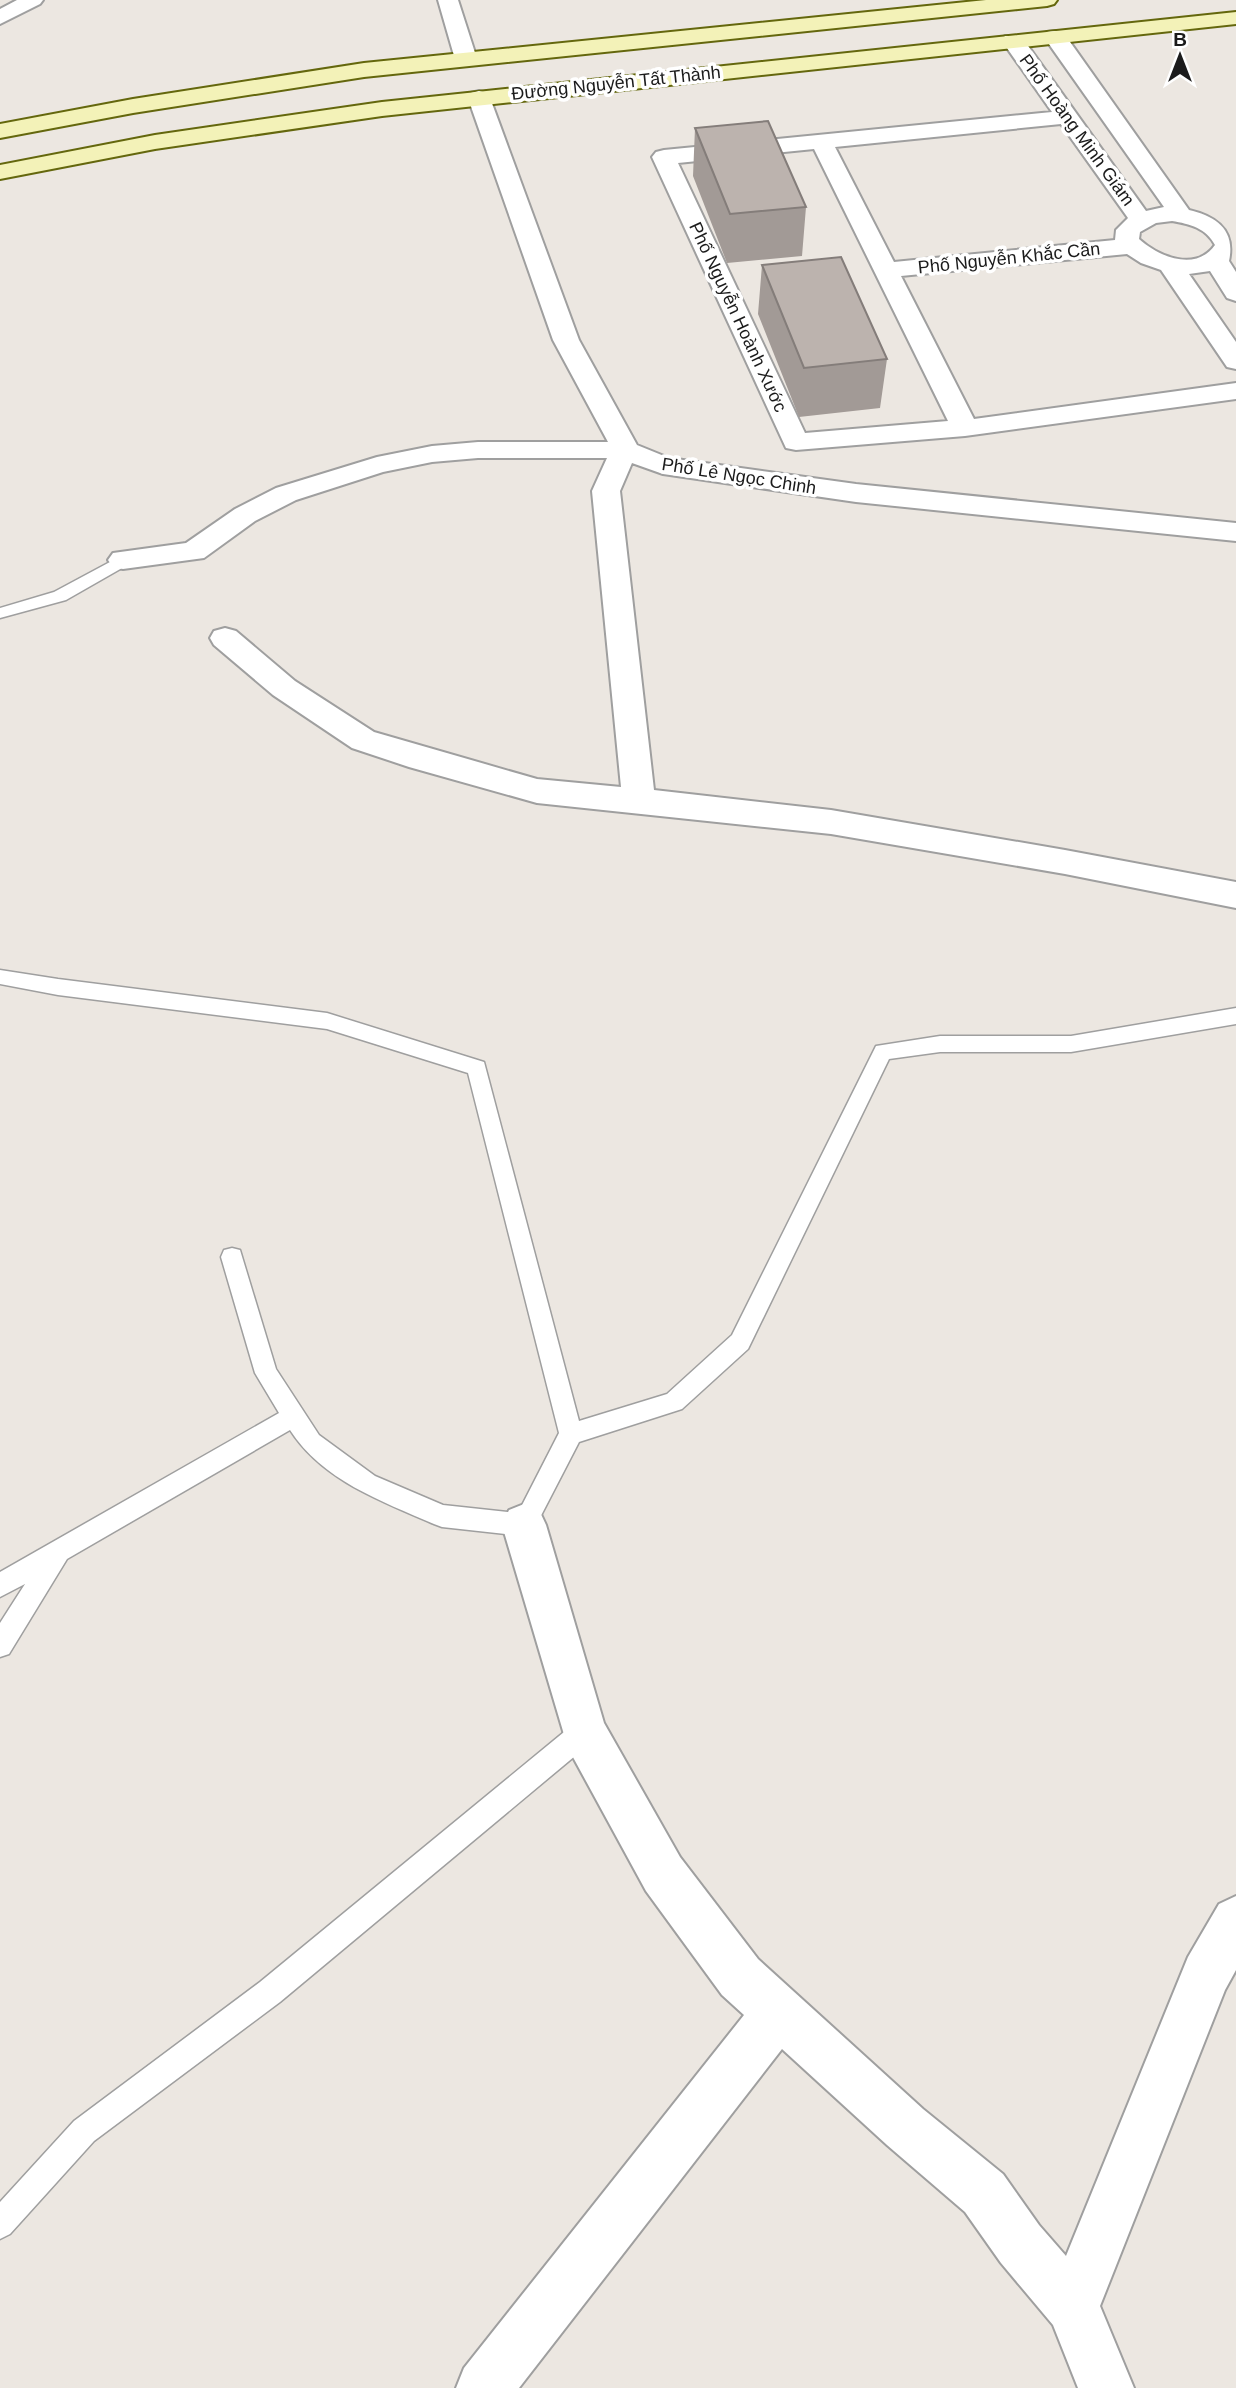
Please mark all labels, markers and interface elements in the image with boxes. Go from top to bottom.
north arrow [1145,21,1215,91]
text: B [1173,29,1187,50]
street label: Phố Hoàng Minh Giám [1015,50,1139,210]
street label: Đường Nguyễn Tất Thành [510,61,722,104]
street label: Phố Nguyễn Hoành Xước [685,219,792,415]
street label: Phố Nguyễn Khắc Cần [917,237,1101,278]
street label: Phố Lê Ngọc Chinh [660,454,818,498]

